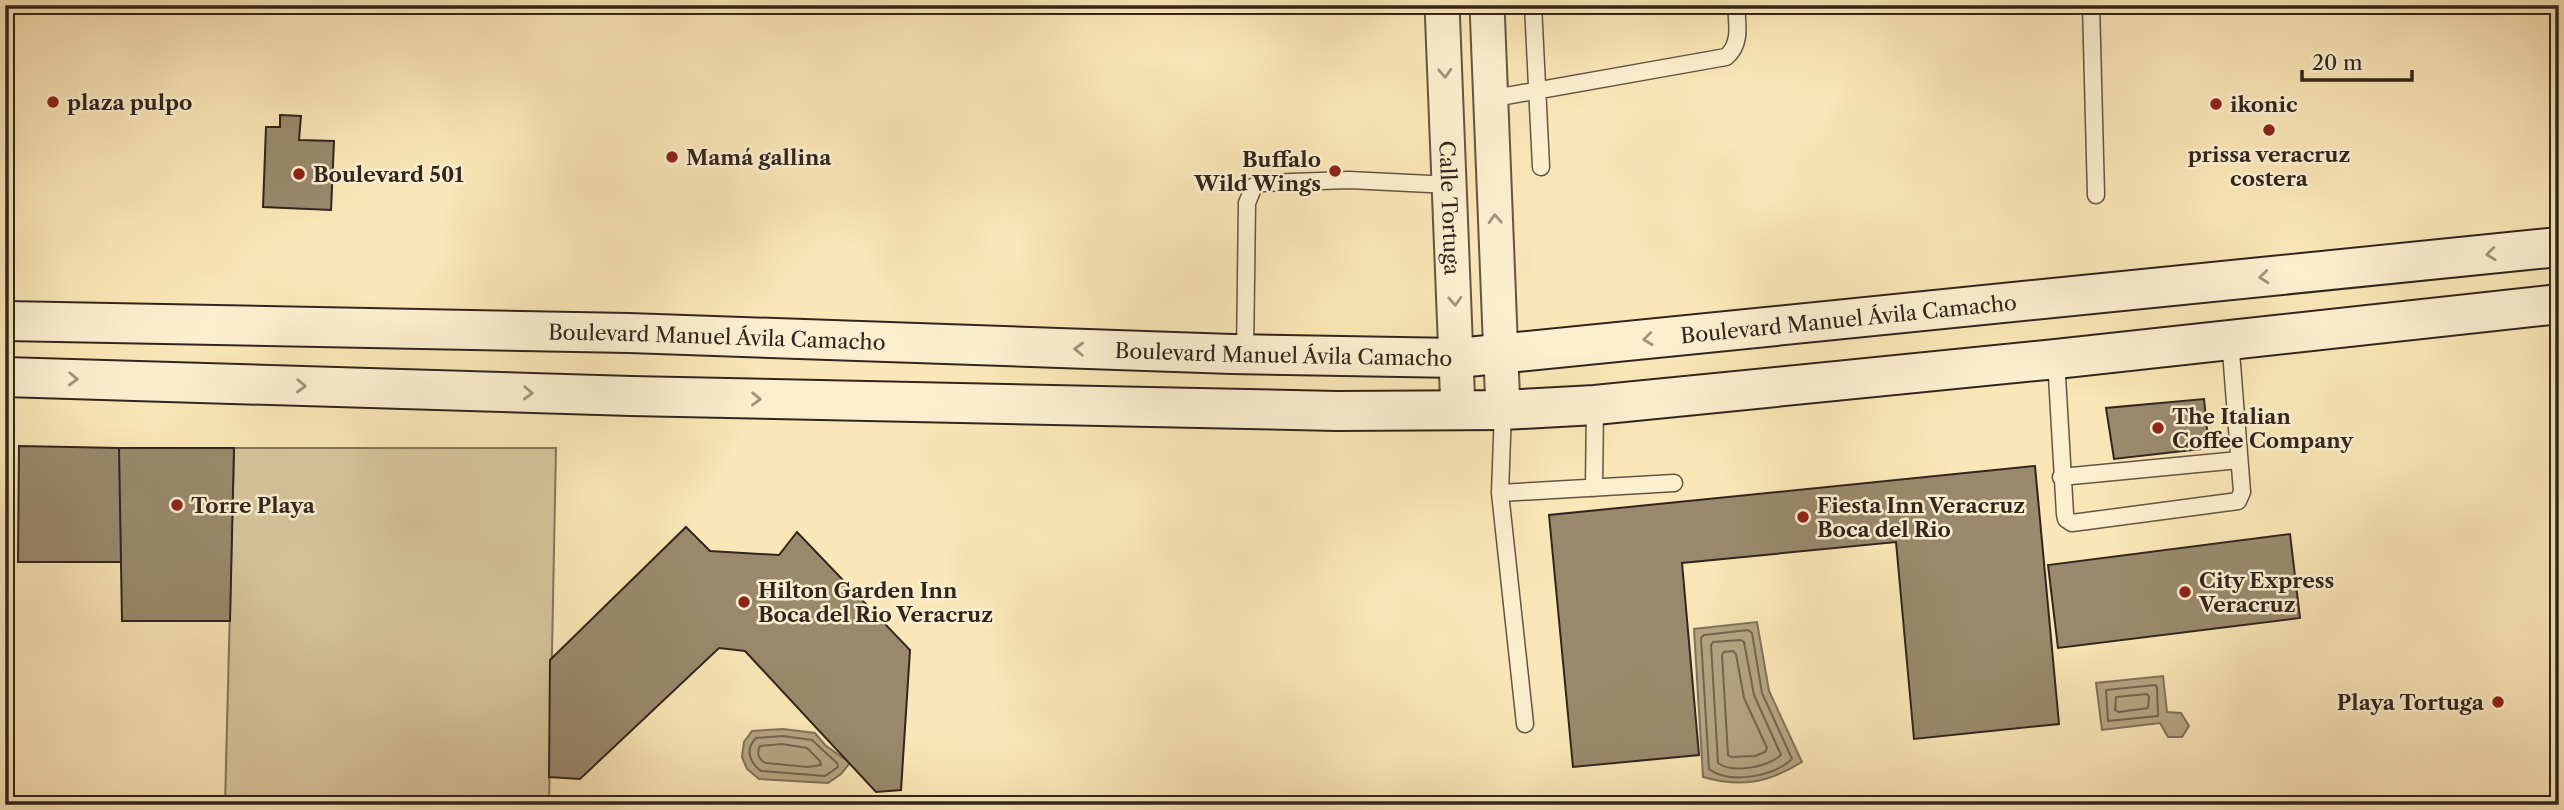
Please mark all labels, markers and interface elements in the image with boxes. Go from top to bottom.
scale bar [2302,38,2412,82]
text: 20 m [2312,50,2363,75]
one-way arrow [1438,68,1453,79]
place label: plaza pulpo [67,90,192,115]
place label: ikonic [2230,92,2298,117]
marker: plaza pulpo [45,94,61,110]
marker: ikonic [2208,96,2224,112]
marker: prissa veracruz costera [2261,122,2277,138]
street label: Calle Tortuga [1435,140,1465,276]
place label: prissa veracruz costera [2188,142,2350,191]
place label: Mamá gallina [686,145,832,170]
place label: Buffalo Wild Wings [1193,147,1321,196]
marker: Mamá gallina [664,149,680,165]
place label: Boulevard 501 [313,162,464,187]
marker: Buffalo Wild Wings [1327,163,1343,179]
marker: Boulevard 501 [291,166,307,182]
one-way arrow [1488,213,1503,224]
one-way arrow [2485,246,2496,261]
one-way arrow [2259,269,2270,284]
street label: Boulevard Manuel Ávila Camacho [1679,289,2018,348]
one-way arrow [1448,295,1463,306]
street label: Boulevard Manuel Ávila Camacho [548,319,886,354]
one-way arrow [1642,331,1654,346]
street label: Boulevard Manuel Ávila Camacho [1114,337,1453,370]
one-way arrow [1073,341,1083,357]
one-way arrow [68,371,79,386]
one-way arrow [296,378,307,393]
one-way arrow [523,385,534,400]
one-way arrow [750,391,761,406]
place label: The Italian Coffee Company [2172,404,2354,453]
marker: The Italian Coffee Company [2150,420,2166,436]
place label: Torre Playa [191,493,316,518]
place label: Fiesta Inn Veracruz Boca del Rio [1817,493,2025,542]
marker: Torre Playa [169,497,185,513]
marker: Fiesta Inn Veracruz Boca del Rio [1795,509,1811,525]
place label: City Express Veracruz [2198,568,2334,617]
place label: Hilton Garden Inn Boca del Rio Veracruz [758,578,993,627]
marker: City Express Veracruz [2177,584,2193,600]
marker: Hilton Garden Inn Boca del Rio Veracruz [736,594,752,610]
place label: Playa Tortuga [2337,690,2485,715]
marker: Playa Tortuga [2490,694,2506,710]

